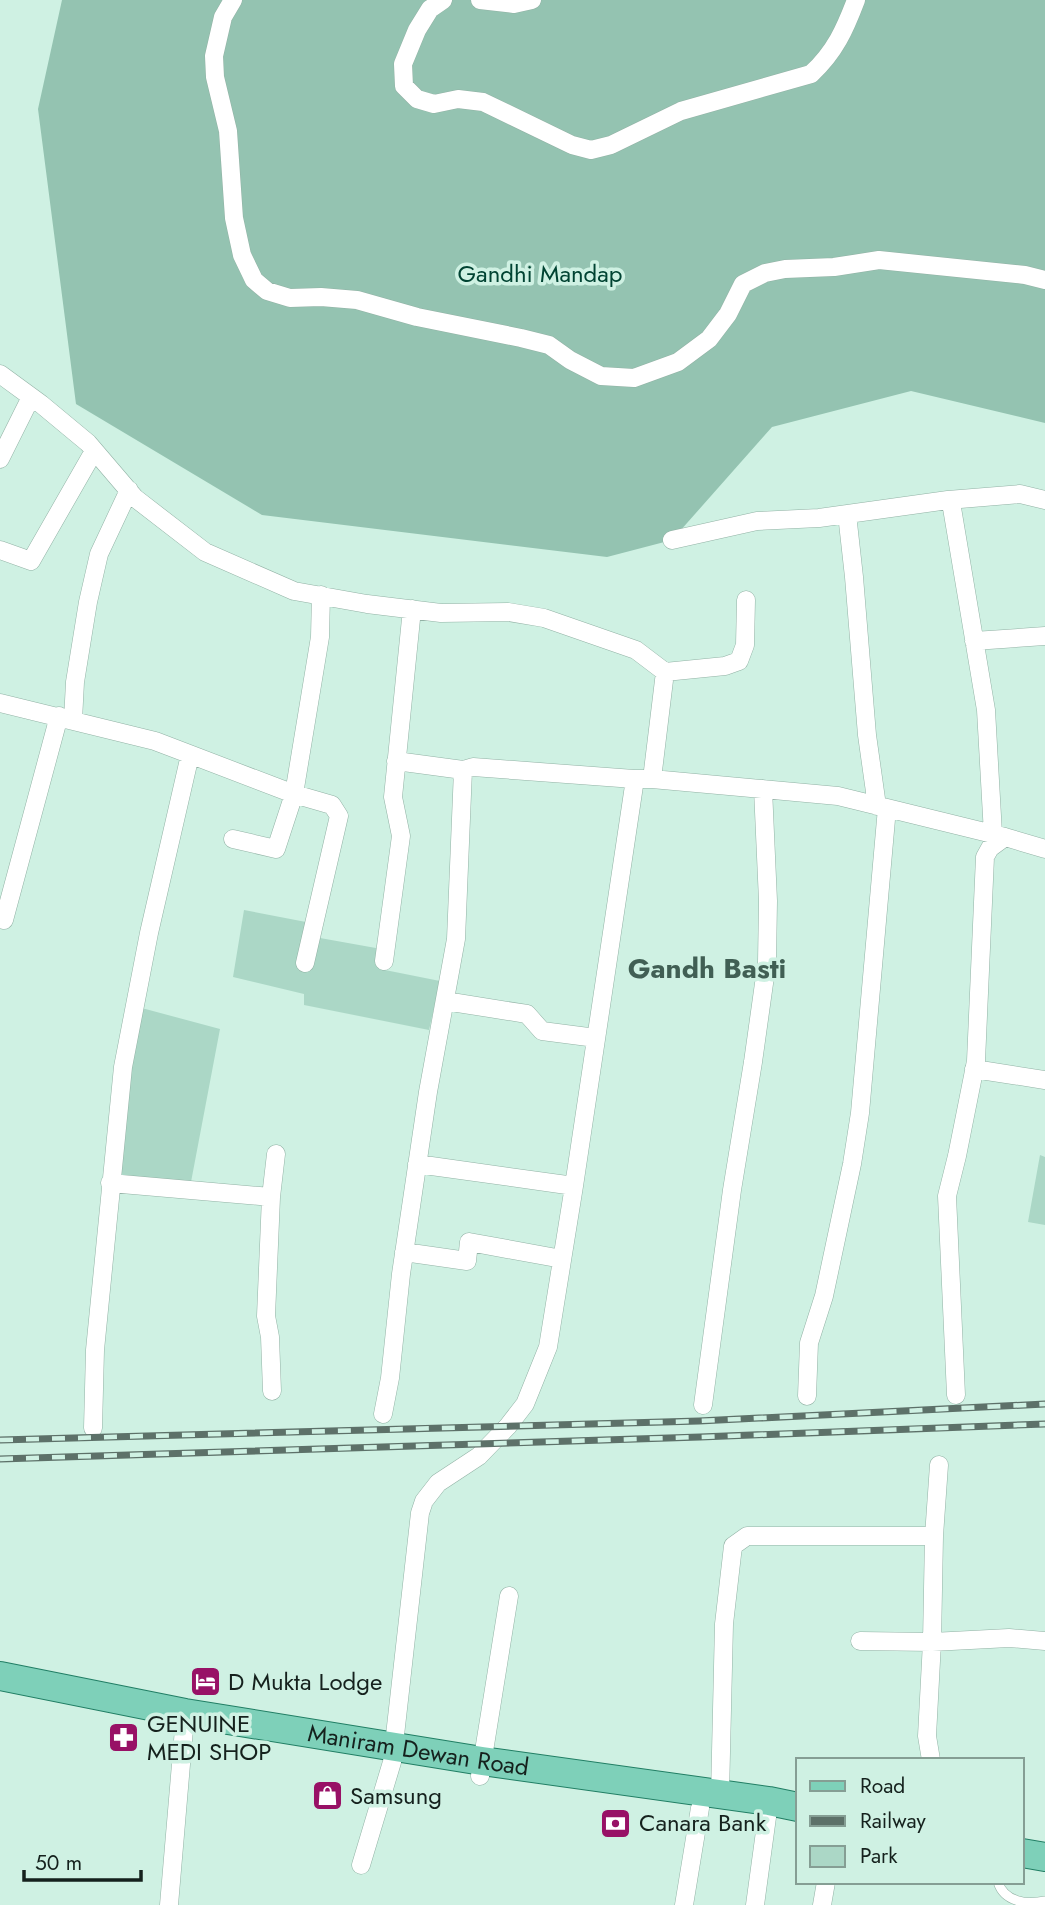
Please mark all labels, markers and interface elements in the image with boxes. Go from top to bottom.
park label: Gandhi Mandap [458,256,622,291]
district label: Gandh Basti [628,948,786,989]
place label: D Mukta Lodge [228,1664,382,1699]
hotel icon: D Mukta Lodge [188,1665,222,1699]
place label: GENUINE MEDI SHOP [147,1706,271,1769]
street label: Maniram Dewan Road [305,1715,531,1784]
pharmacy icon: GENUINE MEDI SHOP [107,1721,141,1755]
legend [796,1758,1024,1884]
text: Road [860,1771,905,1801]
place label: Samsung [350,1778,442,1813]
shop icon: Samsung [310,1779,344,1813]
place label: Canara Bank [639,1805,767,1840]
bank icon: Canara Bank [599,1806,633,1840]
text: Railway [860,1806,926,1836]
scale bar [24,1839,142,1883]
text: Park [860,1841,898,1871]
text: 50 m [35,1848,82,1878]

